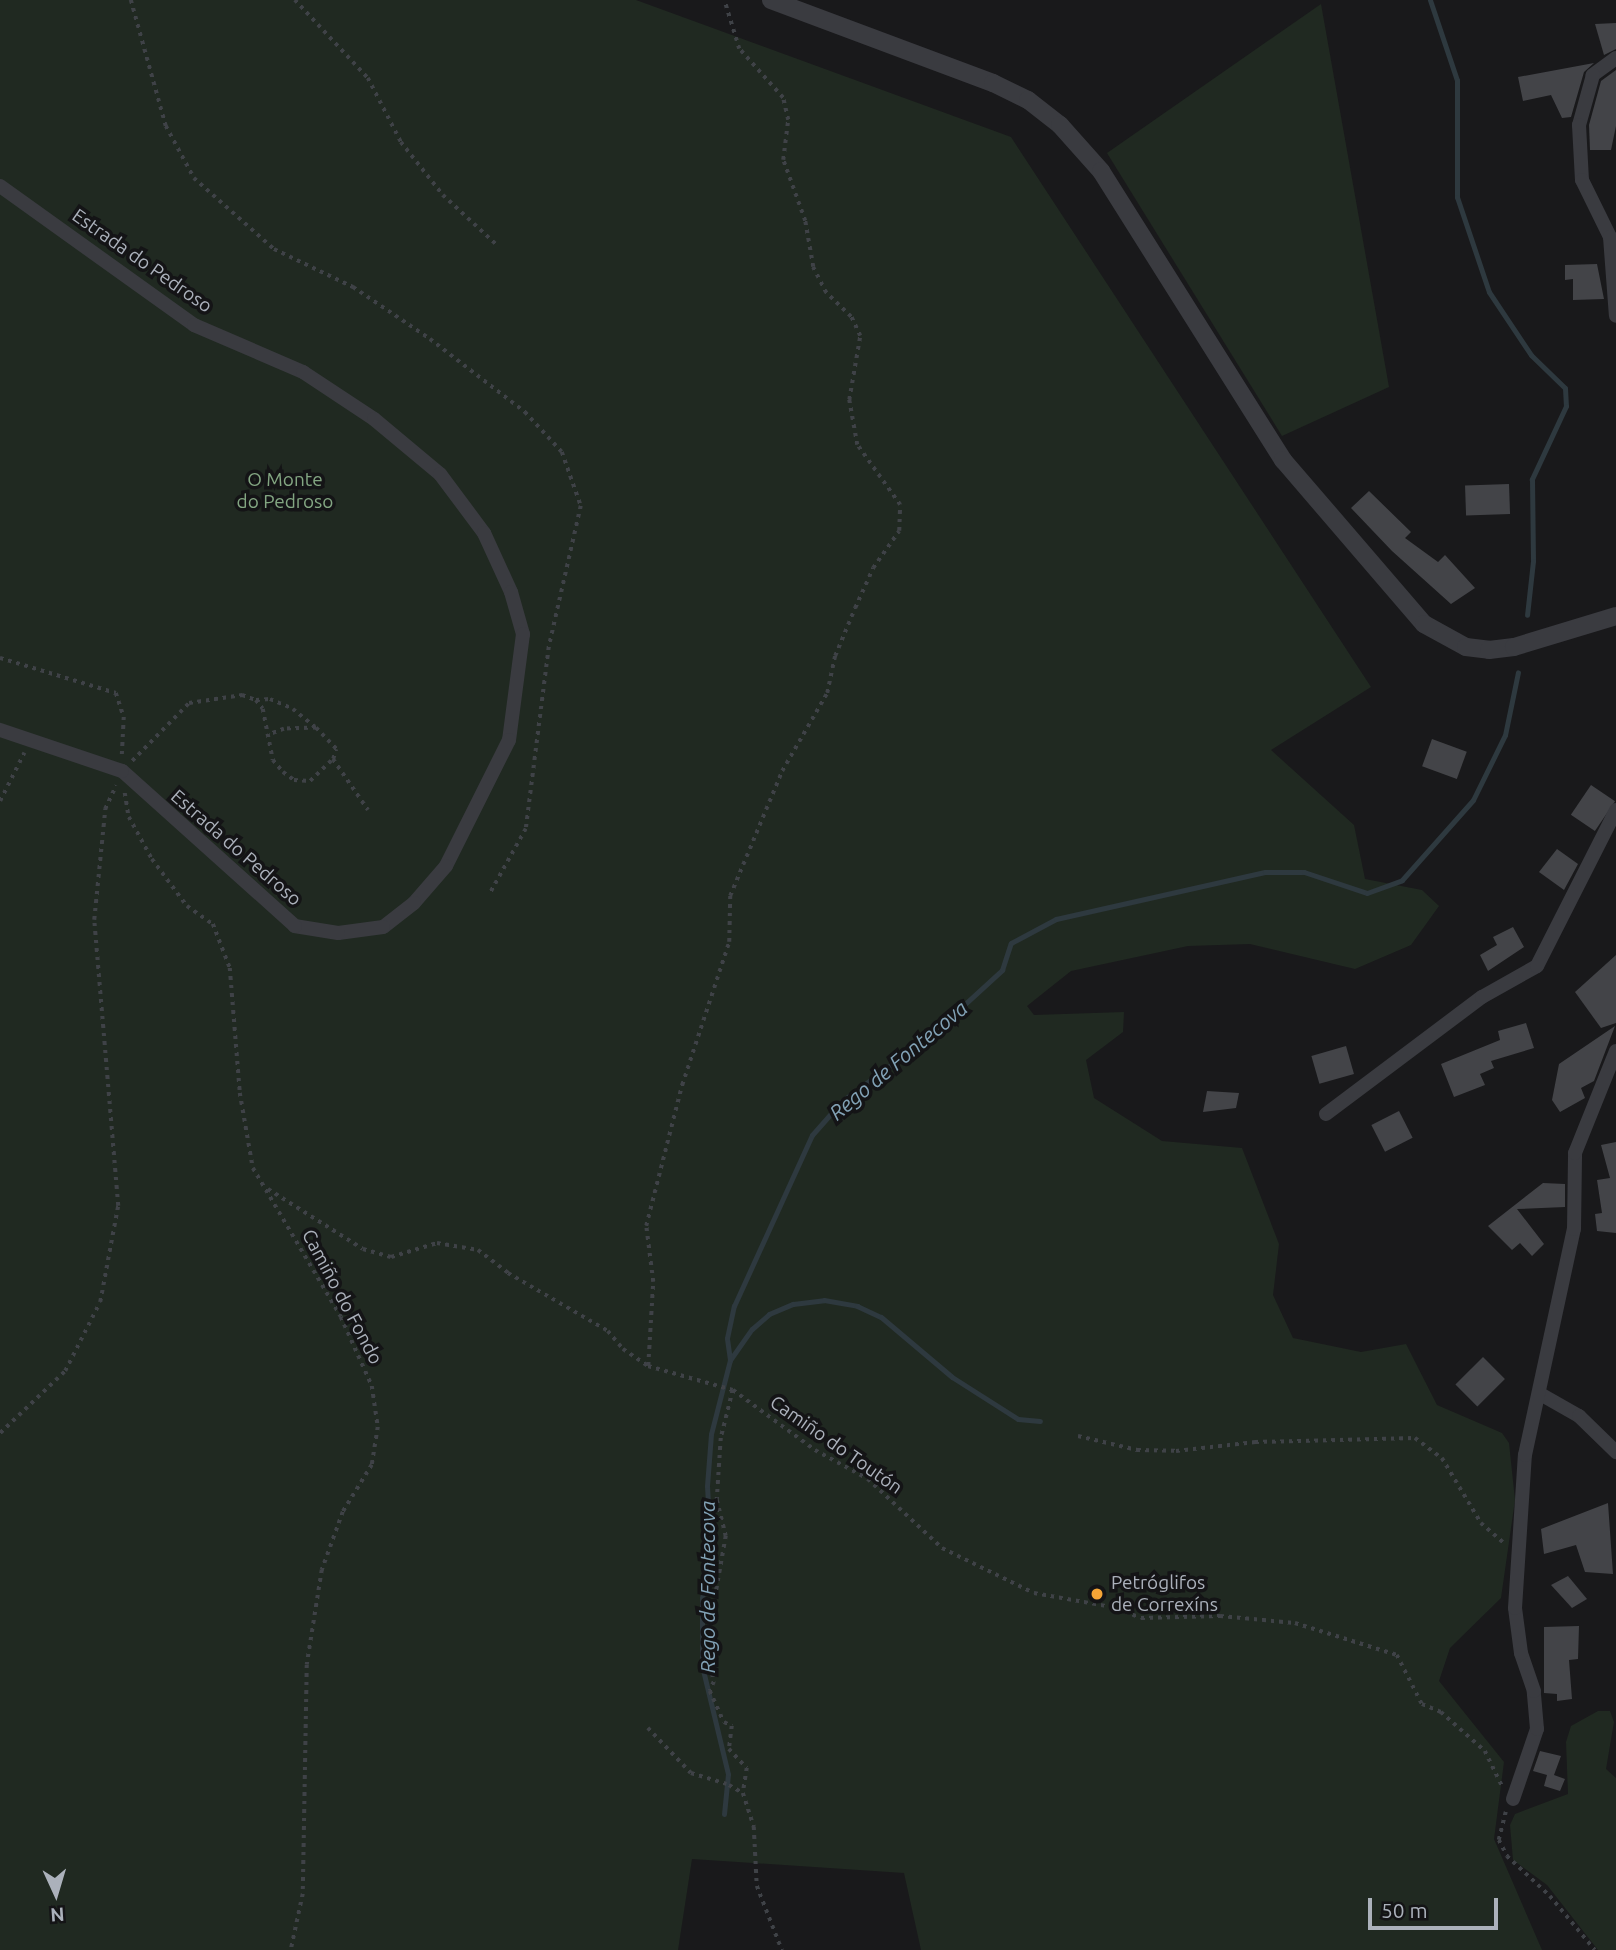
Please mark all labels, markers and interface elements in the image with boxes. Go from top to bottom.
street label: Estrada do Pedroso [68,204,216,318]
park label: O Monte do Pedroso [237,469,333,513]
street label: Estrada do Pedroso [166,785,306,911]
water label: Rego de Fontecova [824,995,972,1125]
street label: Camiño do Fondo [297,1226,387,1368]
street label: Camiño do Toutón [765,1391,907,1499]
water label: Rego de Fontecova [694,1501,720,1673]
place label: Petróglifos de Correxíns [1111,1572,1218,1616]
marker: Petróglifos de Correxíns [1089,1586,1105,1602]
north arrow [21,1859,91,1929]
scale bar [1371,1884,1500,1928]
text: 50 m [1381,1898,1428,1922]
text: N [50,1903,65,1926]

